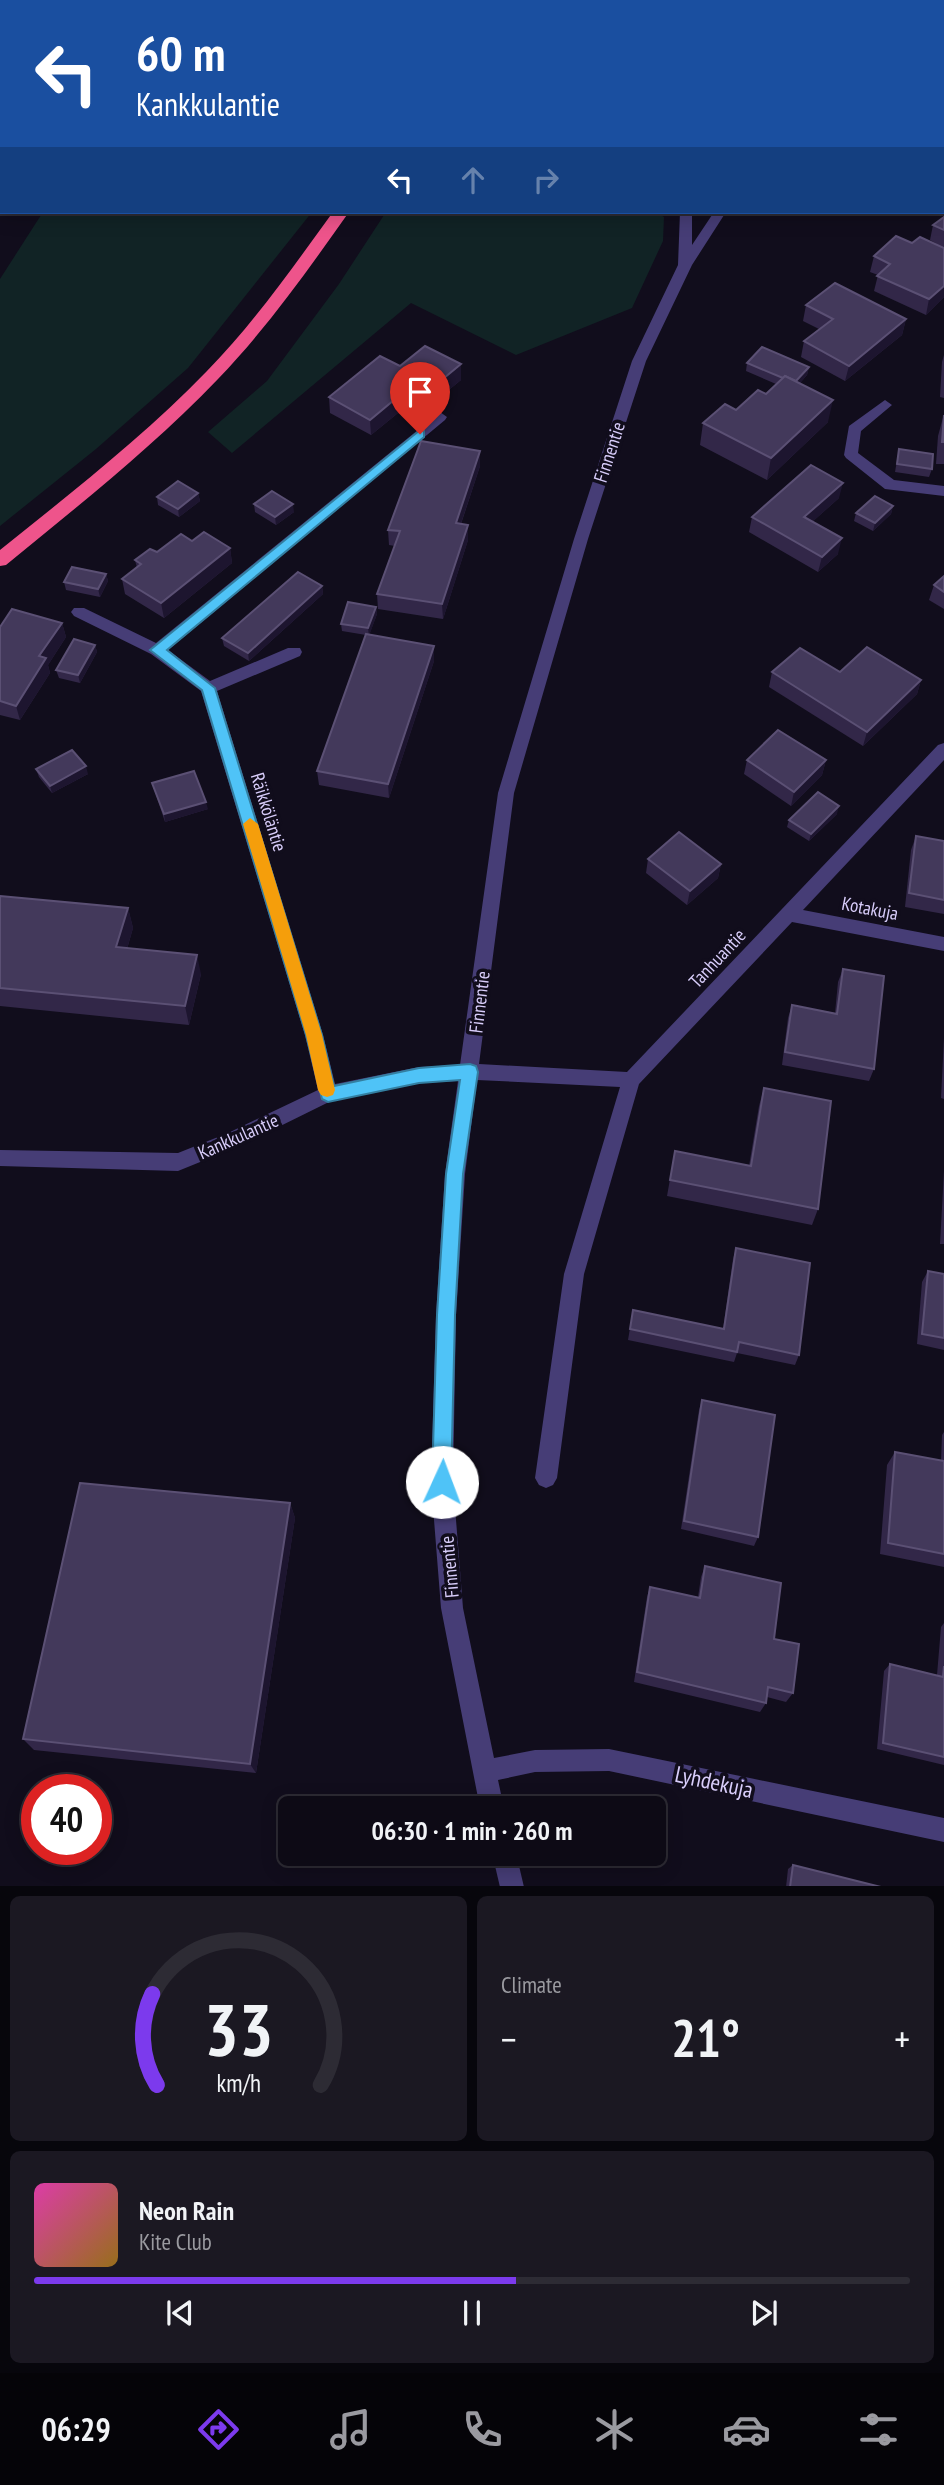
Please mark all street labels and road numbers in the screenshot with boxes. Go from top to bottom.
street label: Finnentie [588,419,630,485]
street label: Räikköläntie [246,770,292,854]
street label: Kotakuja [840,891,900,925]
street label: Tanhuantie [683,923,751,993]
street label: Finnentie [463,970,495,1034]
street label: Kankkulantie [194,1108,282,1164]
street label: Finnentie [434,1535,464,1599]
street label: Lyhdekuja [672,1759,756,1804]

